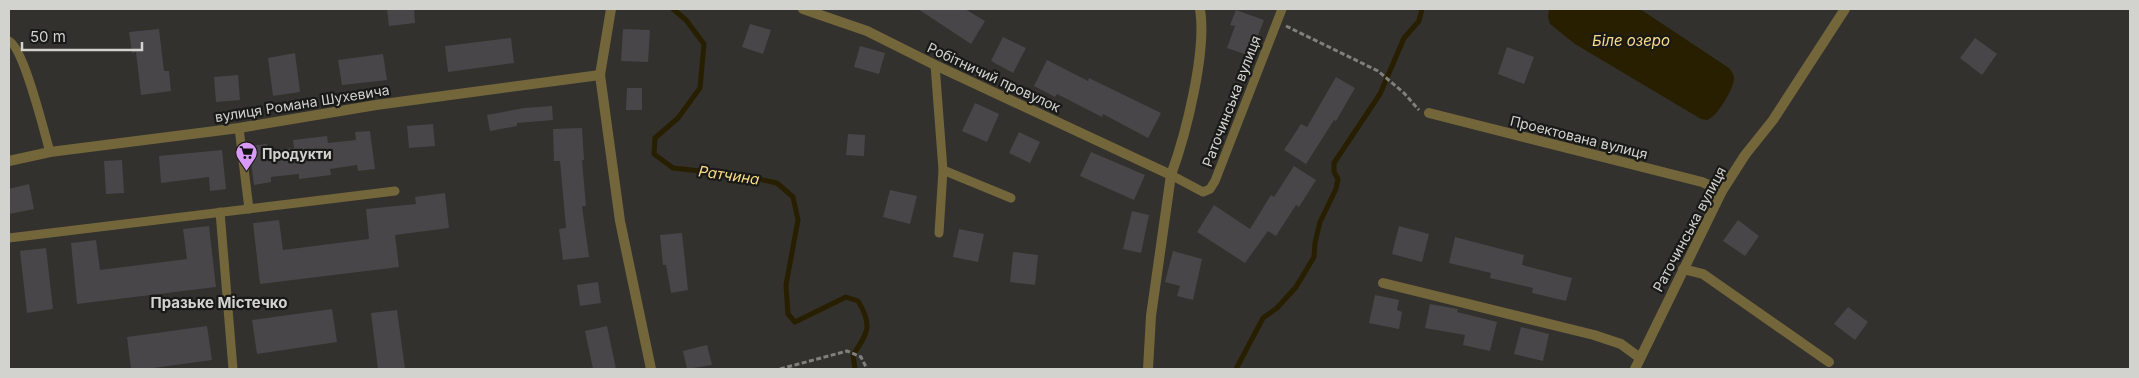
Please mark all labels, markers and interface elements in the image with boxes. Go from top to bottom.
scale bar [22,20,142,52]
text: 50 m [30,27,66,46]
water label: Біле озеро [1592,31,1670,50]
street label: Раточинська вулиця [1198,33,1264,169]
street label: Робітничий провулок [925,39,1064,116]
street label: вулиця Романа Шухевича [214,81,390,125]
street label: Проектована вулиця [1508,112,1650,162]
supermarket icon: Продукти [234,141,258,172]
place label: Продукти [262,145,332,162]
water label: Ратчина [697,161,761,189]
street label: Раточинська вулиця [1649,164,1729,294]
district label: Празьке Містечко [151,293,287,312]

